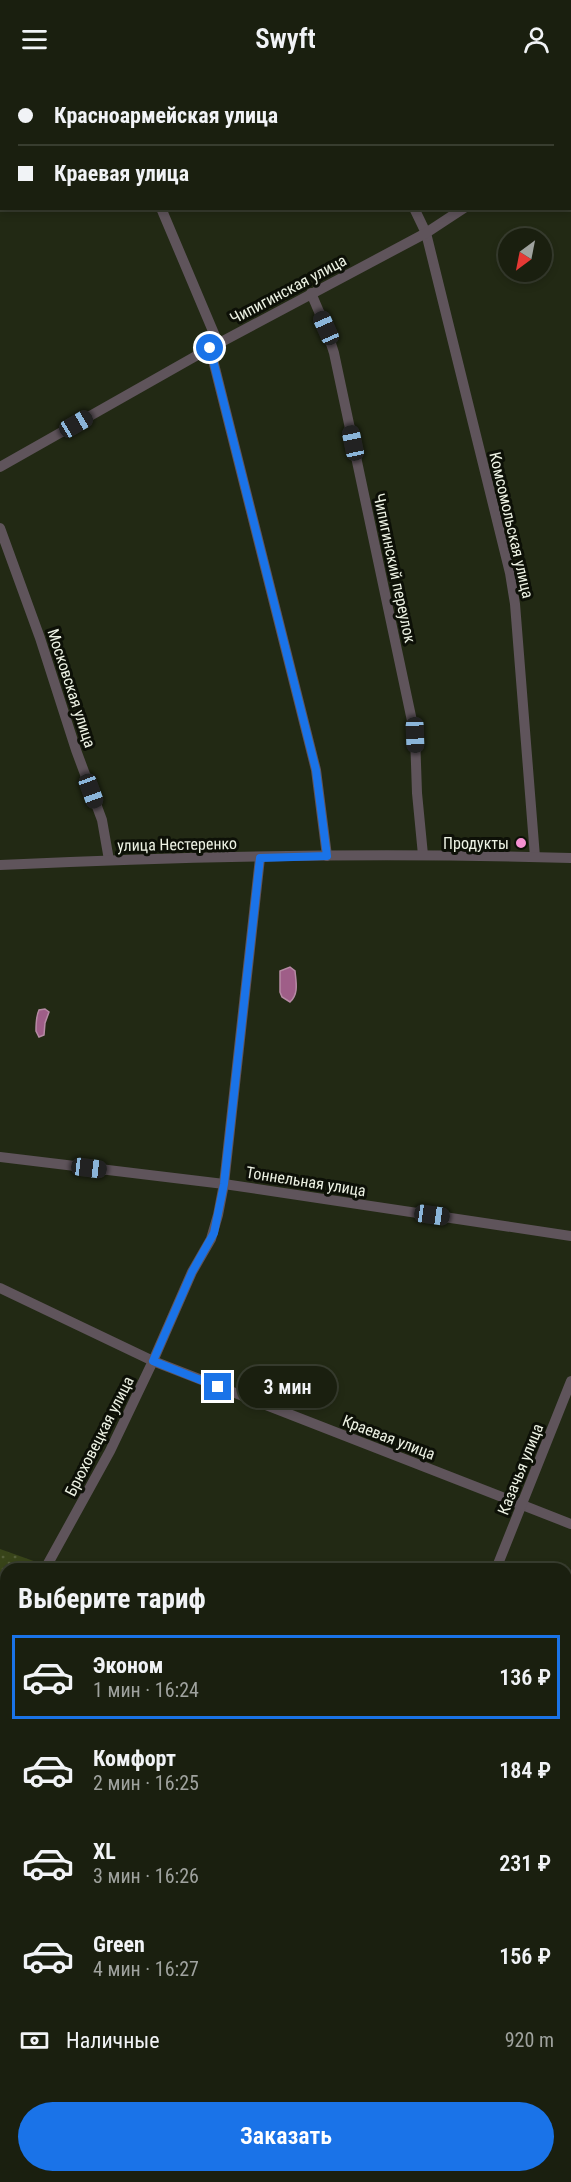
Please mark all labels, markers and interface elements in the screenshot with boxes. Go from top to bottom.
icon: menu [18,23,51,56]
text: Swyft [255,23,316,55]
icon: person [520,23,553,56]
text: Красноармейская улица [54,103,278,128]
text: Краевая улица [54,161,189,186]
north arrow [498,228,552,282]
map controls [498,228,552,282]
street label: Чипигинская улица [227,251,350,328]
car [310,308,342,348]
route start [196,334,223,361]
car [56,407,96,441]
car [340,424,366,462]
street label: Комсомольская улица [485,450,538,600]
street label: Чипигинский переулок [369,492,420,645]
street label: Московская улица [43,626,100,750]
car [405,717,425,753]
car [76,771,106,811]
street label: улица Нестеренко [117,834,237,855]
place label: Продукты [443,834,509,853]
marker: Продукты [514,836,528,850]
car [70,1157,108,1179]
street label: Тоннельная улица [245,1163,367,1200]
car [413,1204,451,1226]
callout: 3 мин [239,1366,338,1408]
street label: Брюховецкая улица [61,1373,138,1499]
route end [204,1373,231,1400]
text: 3 мин [264,1375,311,1399]
street label: Краевая улица [340,1411,438,1464]
street label: Казачья улица [494,1421,547,1518]
text: Выберите тариф [18,1583,206,1615]
icon: car [21,1650,75,1704]
text: Эконом [93,1653,163,1678]
text: 136 ₽ [499,1665,551,1690]
text: 1 мин · 16:24 [93,1678,199,1702]
icon: car [21,1743,75,1797]
text: Комфорт [93,1746,176,1771]
text: 184 ₽ [499,1758,551,1783]
text: 2 мин · 16:25 [93,1771,199,1795]
icon: car [21,1836,75,1890]
text: XL [93,1839,116,1864]
text: 231 ₽ [499,1851,551,1876]
text: 3 мин · 16:26 [93,1864,199,1888]
icon: car [21,1929,75,1983]
text: Green [93,1932,145,1957]
text: 156 ₽ [499,1944,551,1969]
text: 4 мин · 16:27 [93,1957,199,1981]
icon: cash [18,2024,51,2057]
text: Наличные [66,2028,160,2053]
text: 920 m [505,2028,554,2052]
button: Заказать [18,2102,554,2171]

